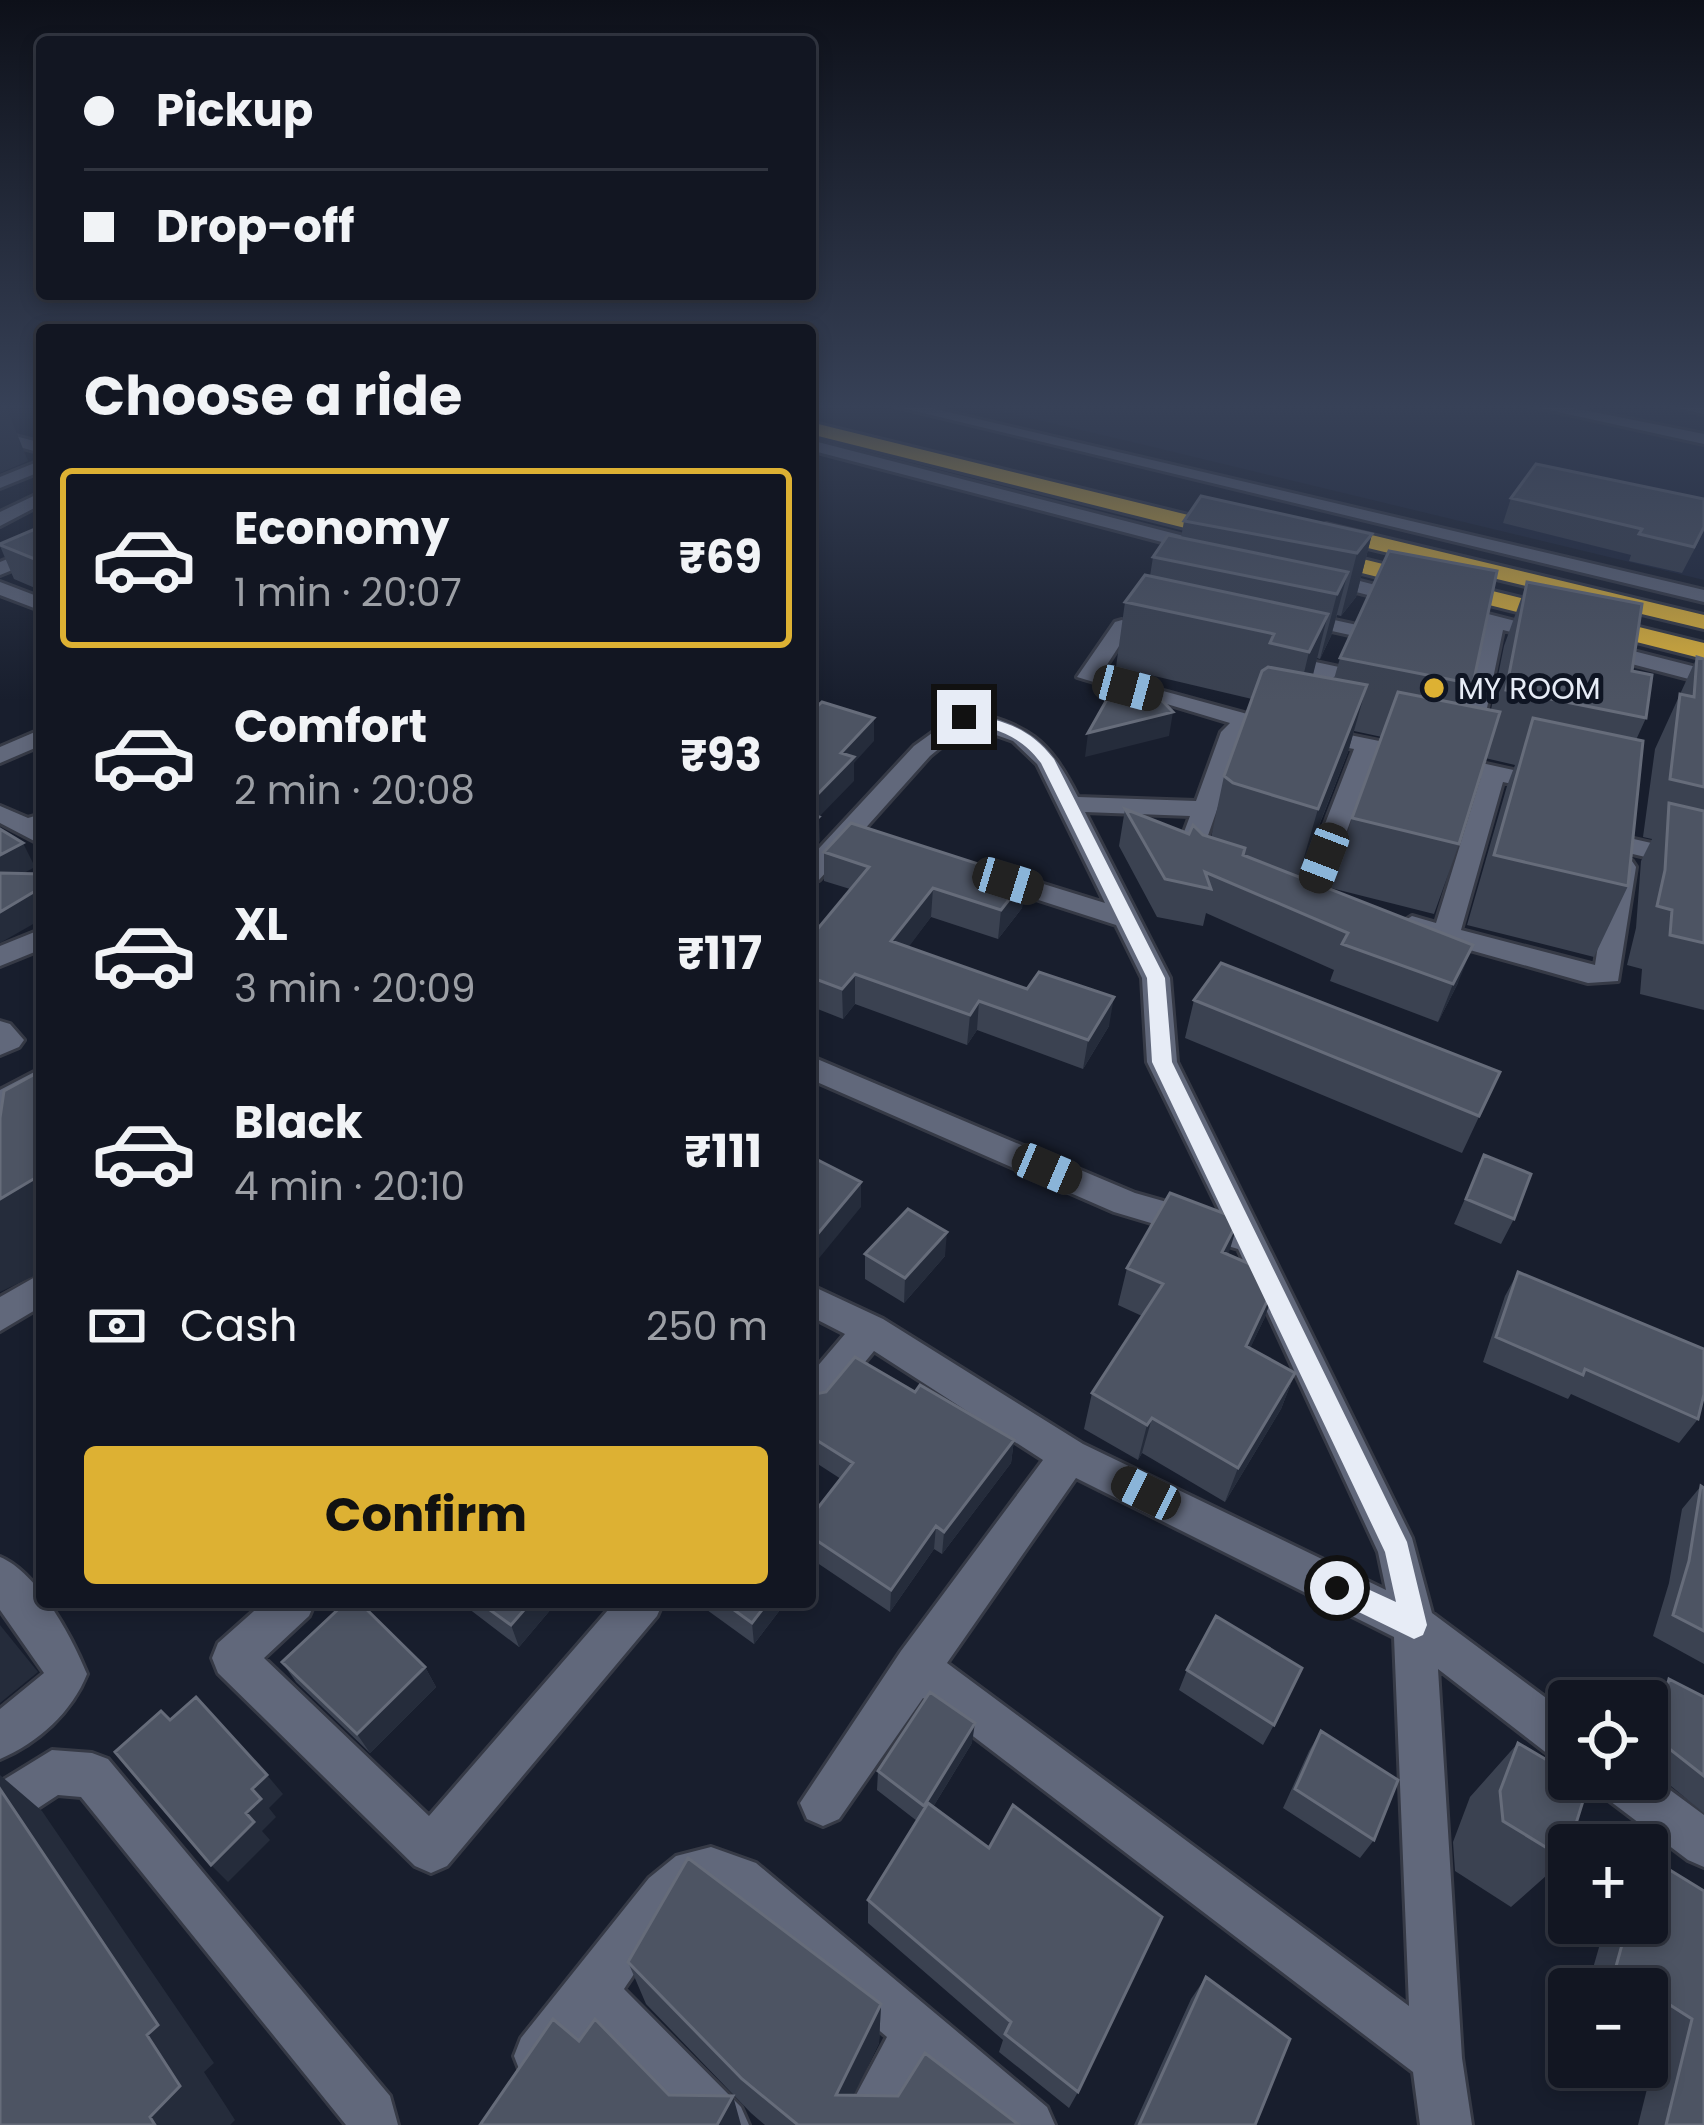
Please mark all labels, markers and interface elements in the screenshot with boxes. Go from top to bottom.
text: Pickup [156,79,313,142]
text: Drop-off [156,195,354,258]
text: Choose a ride [84,358,462,434]
text: Economy [234,497,449,560]
icon: car [90,504,198,612]
text: ₹69 [679,526,762,589]
text: 1 min · 20:07 [234,565,462,620]
car [1089,661,1167,715]
place label: MY ROOM [1458,667,1601,710]
marker: MY ROOM [1421,675,1447,701]
route end [937,690,991,744]
text: Comfort [234,695,427,758]
icon: car [90,702,198,810]
text: ₹93 [680,724,762,787]
text: 2 min · 20:08 [234,763,475,818]
car [1294,818,1354,898]
car [968,853,1048,909]
text: XL [234,893,288,956]
icon: car [90,900,198,1008]
text: ₹117 [677,922,762,985]
text: 3 min · 20:09 [234,961,476,1016]
text: Black [234,1091,363,1154]
icon: car [90,1098,198,1206]
text: ₹111 [684,1120,762,1183]
car [1007,1138,1087,1200]
text: 4 min · 20:10 [234,1159,465,1214]
icon: cash [84,1293,150,1359]
text: Cash [180,1294,297,1357]
text: 250 m [646,1299,768,1354]
button: Confirm [84,1446,768,1584]
car [1106,1461,1186,1525]
route start [1310,1561,1364,1615]
map controls [1548,1680,1668,2088]
button: locate [1548,1680,1668,1800]
button: + [1548,1824,1668,1944]
button: − [1548,1968,1668,2088]

